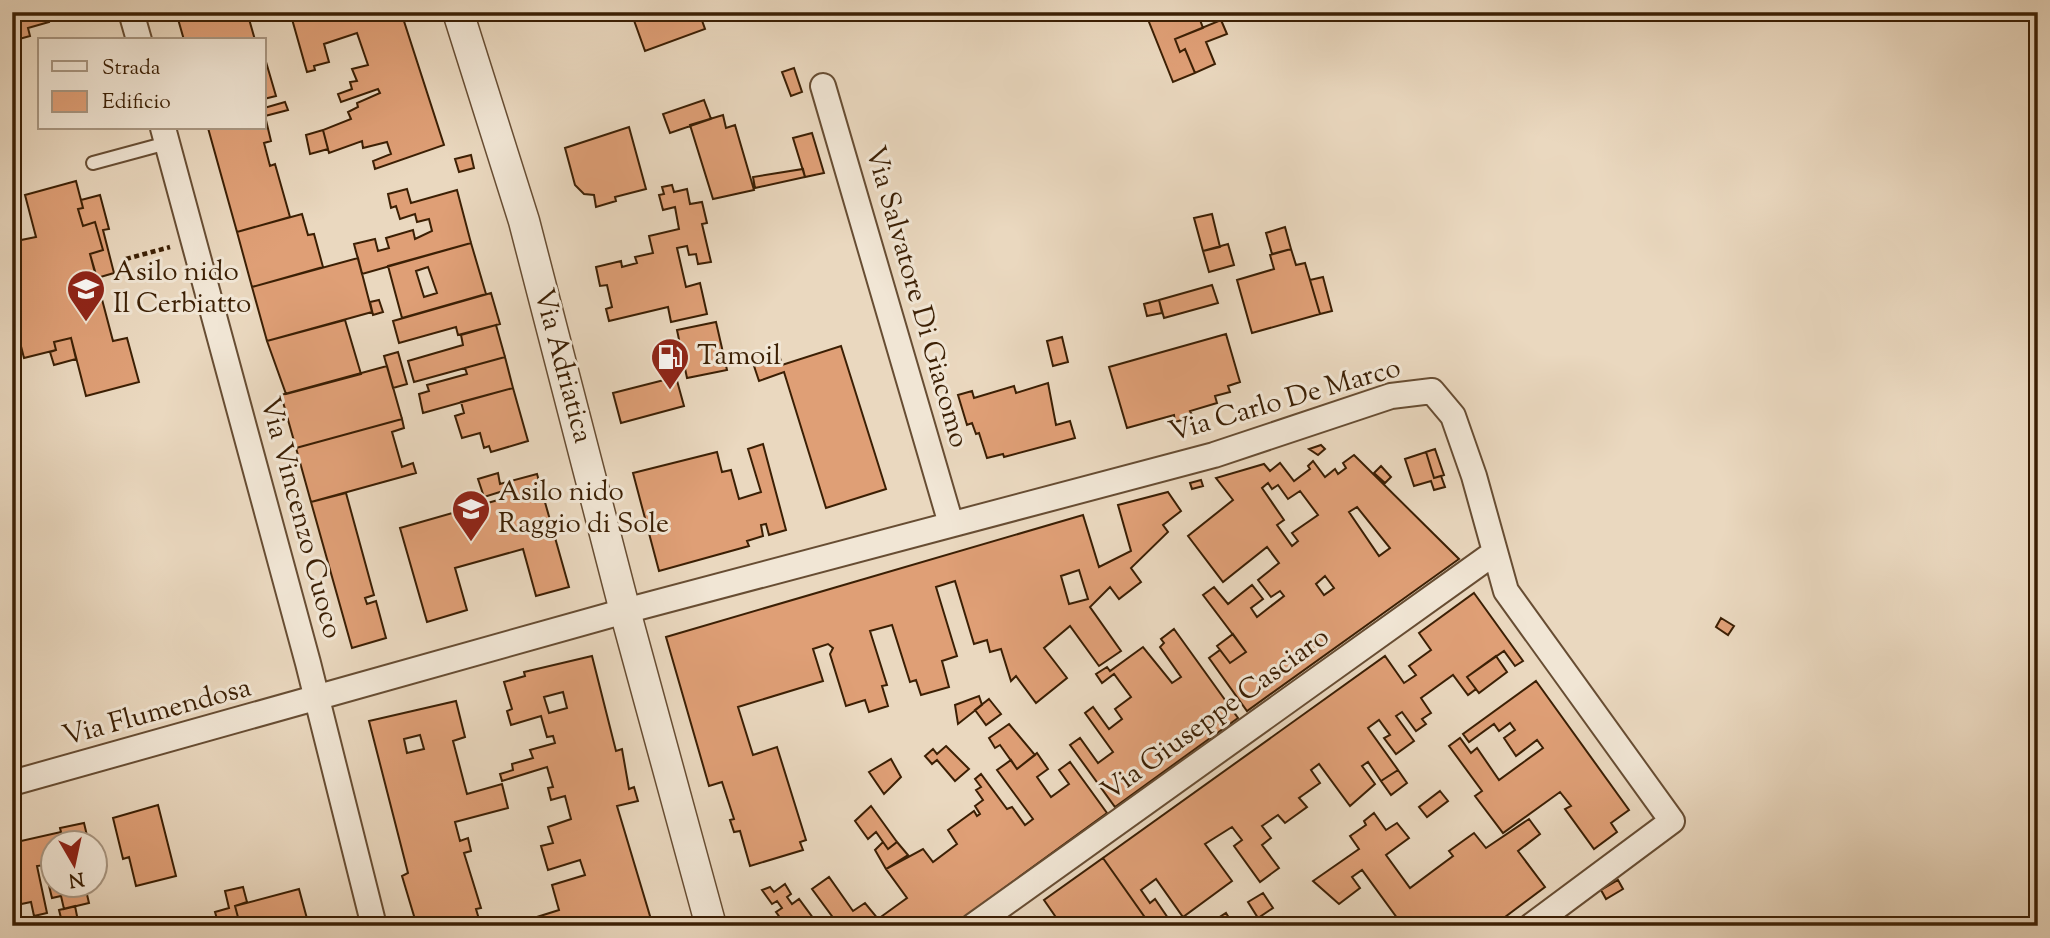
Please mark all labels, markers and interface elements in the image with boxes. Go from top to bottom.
legend [38,38,266,130]
text: Strada [102,54,161,84]
text: Edificio [102,88,171,118]
street label: Via Salvatore Di Giacomo [854,141,978,453]
place label: Asilo nido Il Cerbiatto [113,253,251,325]
school or university icon: Asilo nido Il Cerbiatto [65,268,107,323]
street label: Via Adriatica [522,284,602,448]
fuel station icon: Tamoil [649,336,691,391]
place label: Tamoil [697,337,781,377]
street label: Via Carlo De Marco [1164,349,1406,453]
street label: Via Vincenzo Cuoco [249,393,351,643]
place label: Asilo nido Raggio di Sole [498,473,669,545]
school or university icon: Asilo nido Raggio di Sole [450,488,492,543]
street label: Via Giuseppe Casciaro [1094,619,1338,811]
street label: Via Flumendosa [58,669,256,757]
north arrow [38,830,108,900]
text: N [67,864,86,893]

